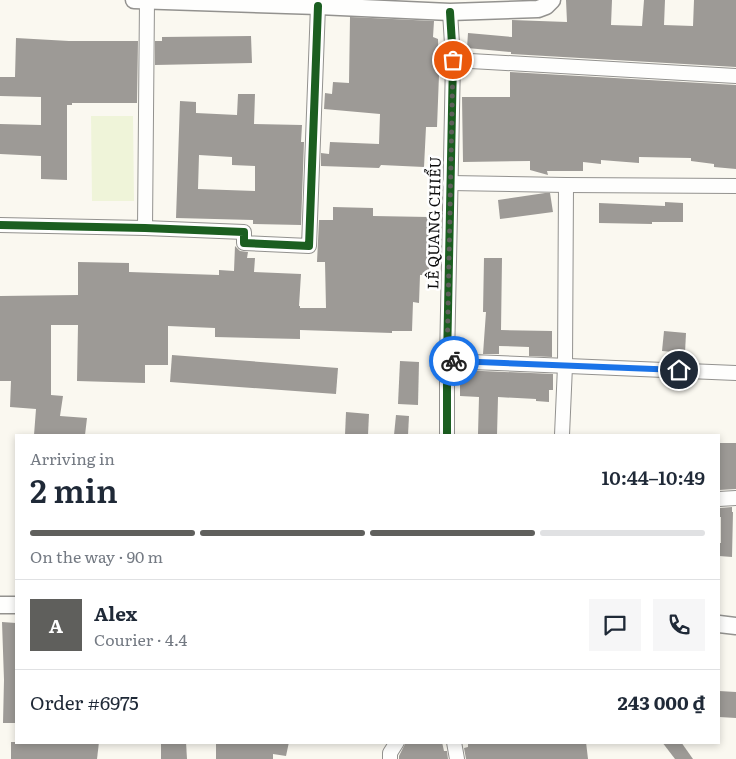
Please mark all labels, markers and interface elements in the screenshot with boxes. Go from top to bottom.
pin [432,39,474,81]
icon: bag [439,46,467,74]
street label: LÊ QUANG CHIỂU [420,156,446,290]
courier [429,336,479,386]
icon: bike [440,347,468,375]
pin [658,349,700,391]
icon: home [665,356,693,384]
text: Arriving in [30,446,115,470]
text: 10:44–10:49 [602,463,705,491]
text: 2 min [30,465,118,513]
text: On the way · 90 m [30,544,163,568]
text: Alex [94,599,137,627]
button: chat [589,599,641,651]
button: phone [653,599,705,651]
text: A [49,611,63,639]
text: Courier · 4.4 [94,627,187,651]
text: Order #6975 [30,688,139,716]
text: 243 000 ₫ [618,688,705,716]

